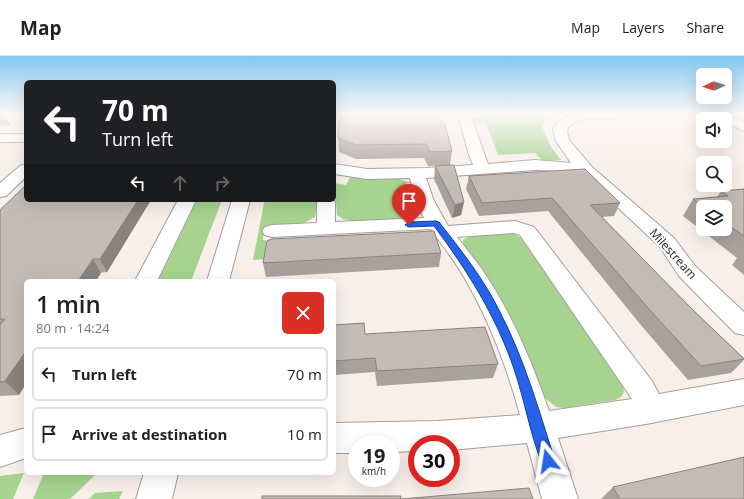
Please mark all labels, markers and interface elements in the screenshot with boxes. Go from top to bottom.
text: Map [20,15,61,41]
text: Map [571,18,600,37]
text: Layers [622,18,664,37]
text: Share [686,18,724,37]
north arrow [696,68,732,104]
map controls [696,68,732,236]
text: 70 m [102,91,169,129]
icon: left [36,96,88,148]
button: sound [696,112,732,148]
text: Turn left [102,127,173,151]
button: search [696,156,732,192]
icon: left [127,172,149,194]
icon: ahead [169,172,191,194]
icon: right [211,172,233,194]
pin [392,184,426,225]
icon: arrive [398,190,420,212]
button: layers [696,200,732,236]
street label: Milestream [646,225,701,283]
text: 1 min [36,287,101,320]
button: close [282,292,324,334]
text: 80 m · 14:24 [36,319,110,337]
icon: left [38,363,60,385]
text: Turn left [72,364,137,384]
text: 70 m [287,364,322,384]
icon: arrive [38,423,60,445]
text: Arrive at destination [72,424,227,444]
text: 10 m [287,424,322,444]
speed limit sign: 30 [408,435,460,487]
position arrow [527,440,569,482]
text: 19 [363,442,385,469]
text: km/h [362,464,386,478]

